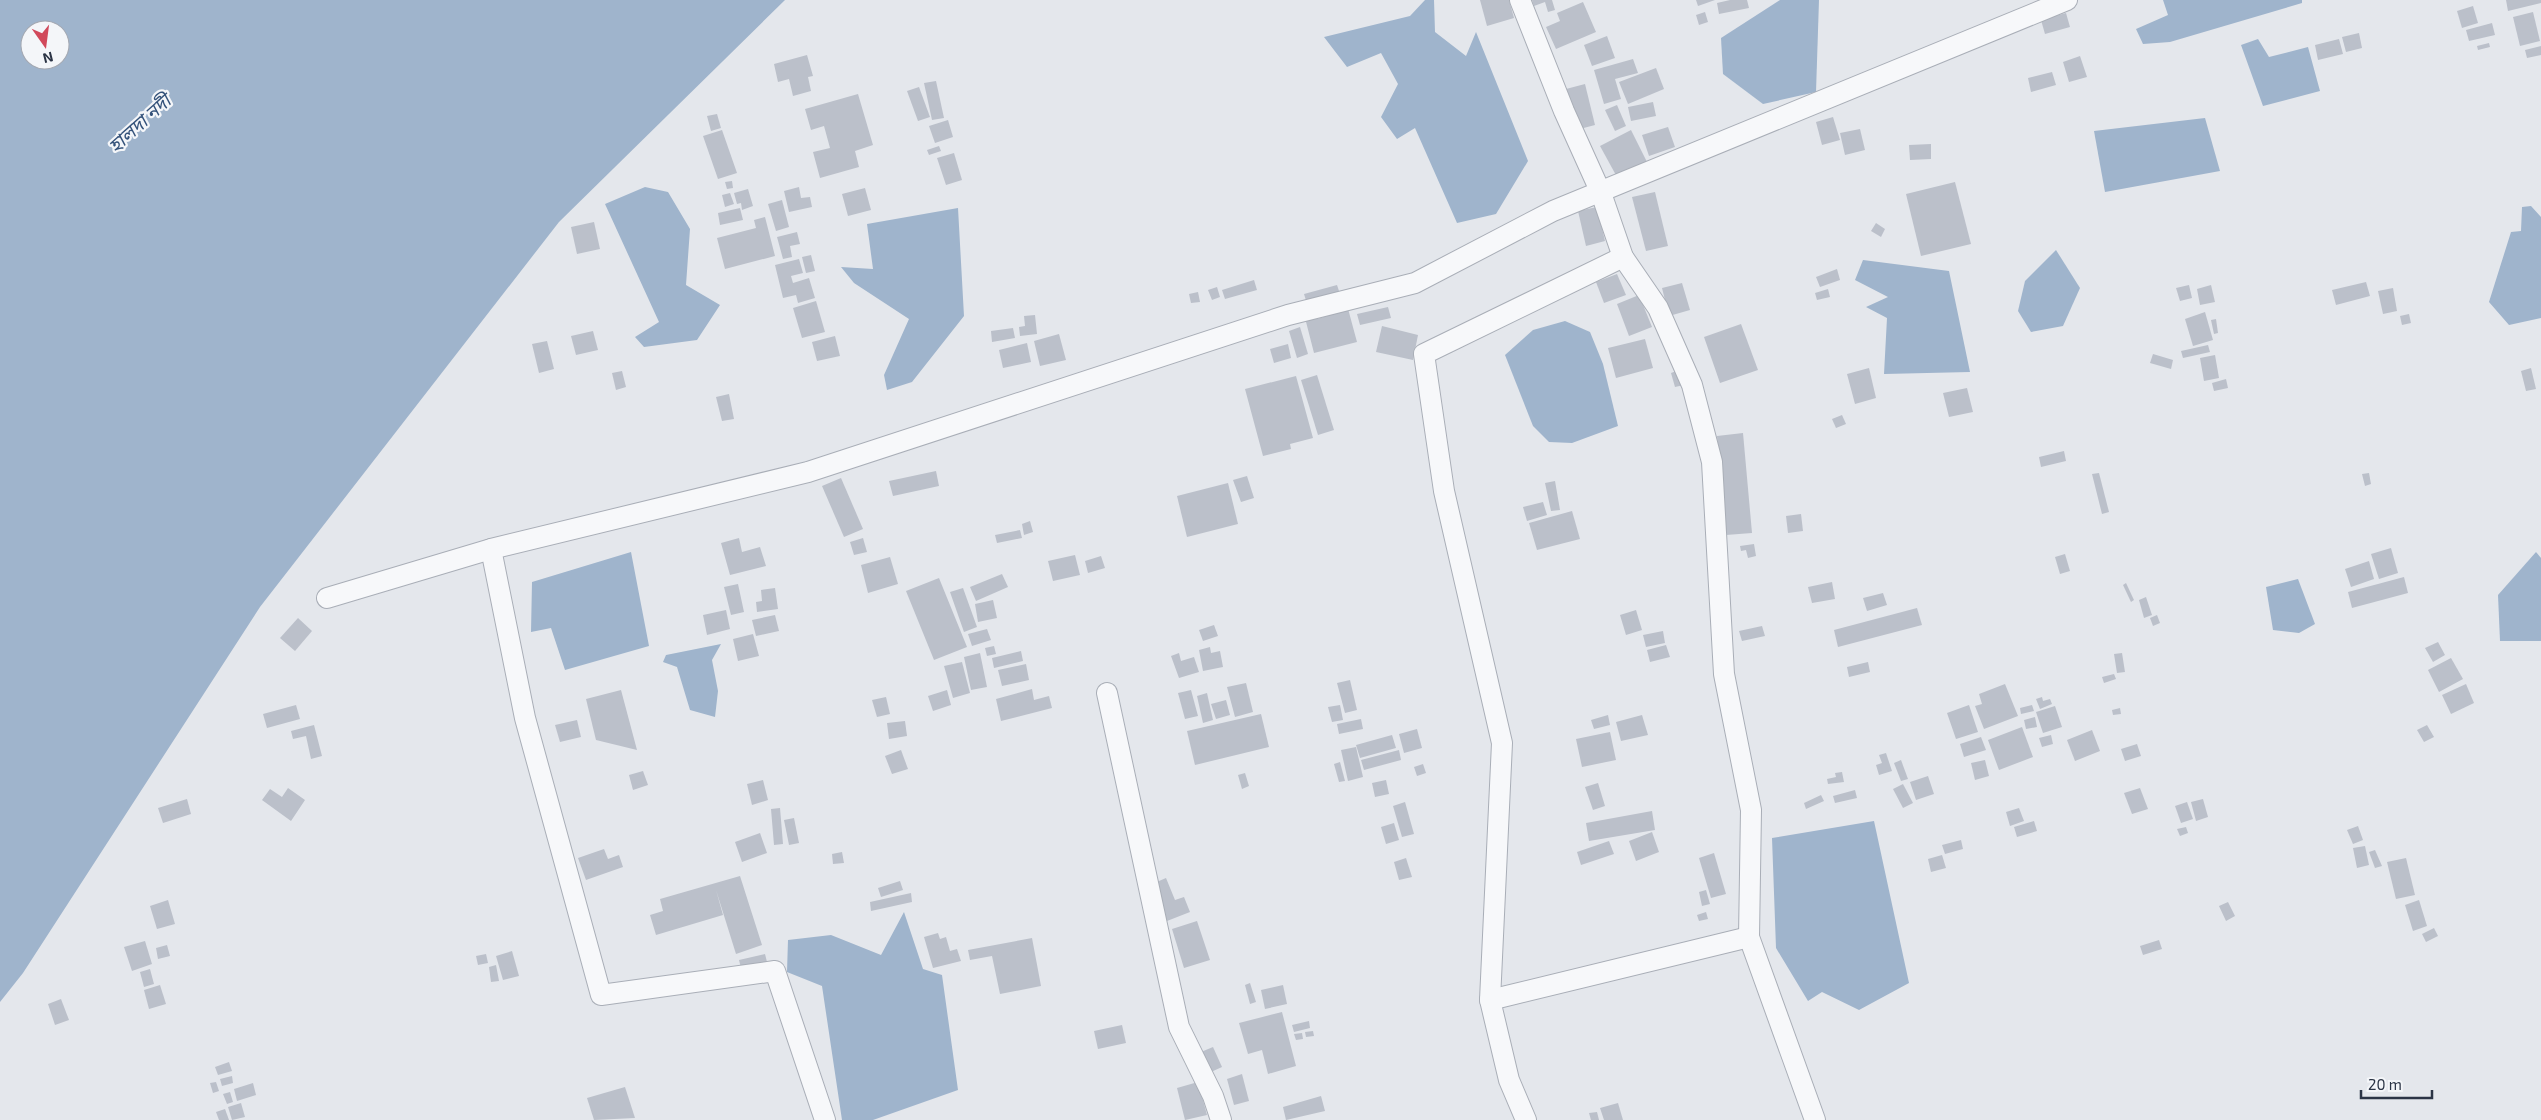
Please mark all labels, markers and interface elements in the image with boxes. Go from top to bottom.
north arrow [20,20,70,70]
text: N [41,49,55,68]
water label: হালদা নদী [103,86,178,157]
scale bar [2361,1068,2432,1100]
text: 20 m [2368,1075,2402,1093]

